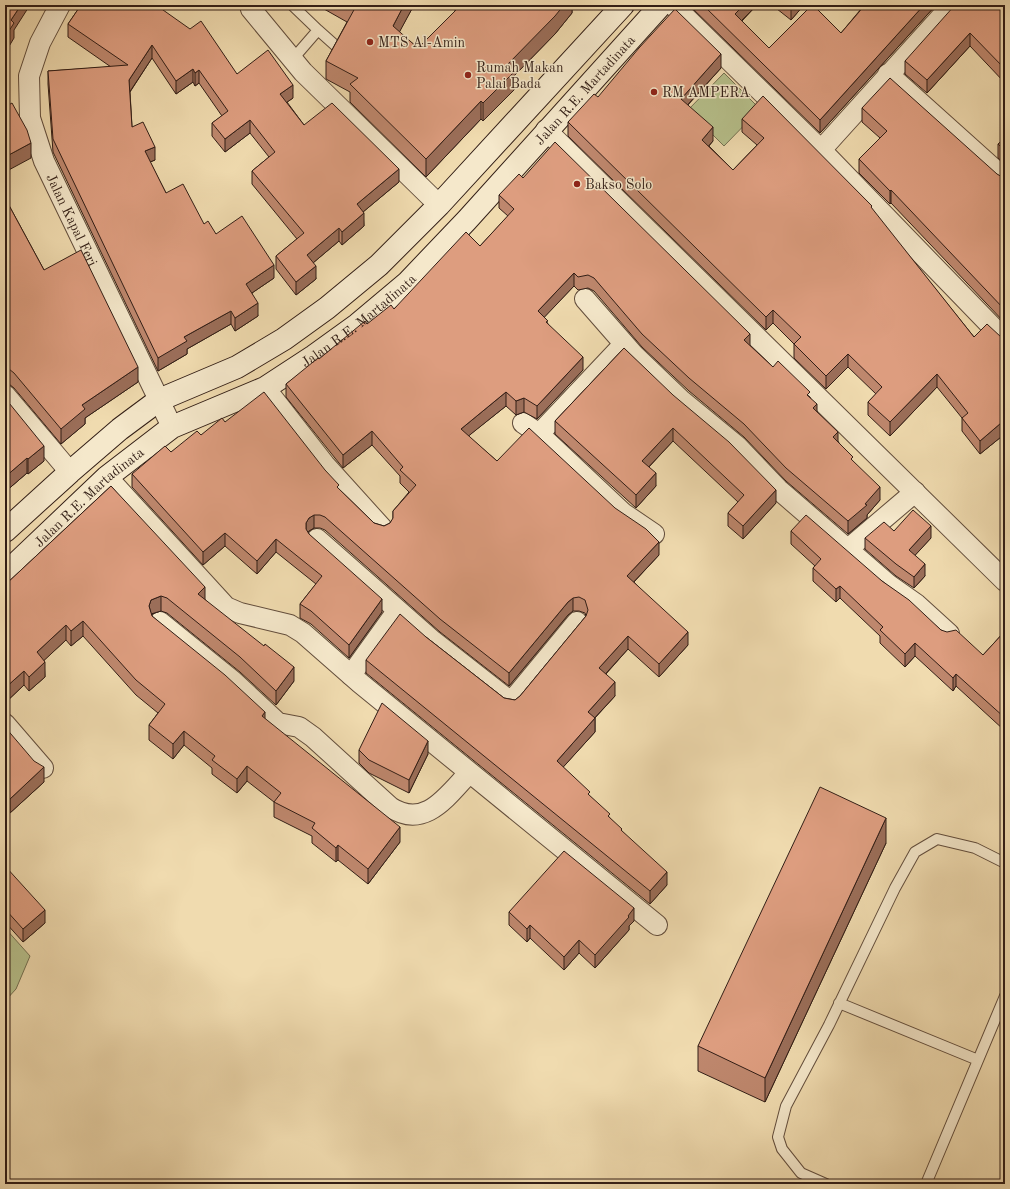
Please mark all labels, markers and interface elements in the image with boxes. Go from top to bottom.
street label: Jalan R.E. Martadinata [533,33,638,148]
place label: MTS Al-Amin [378,36,466,50]
marker: MTS Al-Amin [365,37,375,47]
place label: Rumah Makan Palai Bada [476,61,564,91]
marker: Rumah Makan Palai Bada [463,70,473,80]
place label: RM AMPERA [662,86,750,100]
marker: RM AMPERA [649,87,659,97]
street label: Jalan Kapal Feri [43,172,99,269]
place label: Bakso Solo [585,178,652,192]
marker: Bakso Solo [572,179,582,189]
street label: Jalan R.E. Martadinata [299,272,419,370]
street label: Jalan R.E. Martadinata [32,445,147,550]

